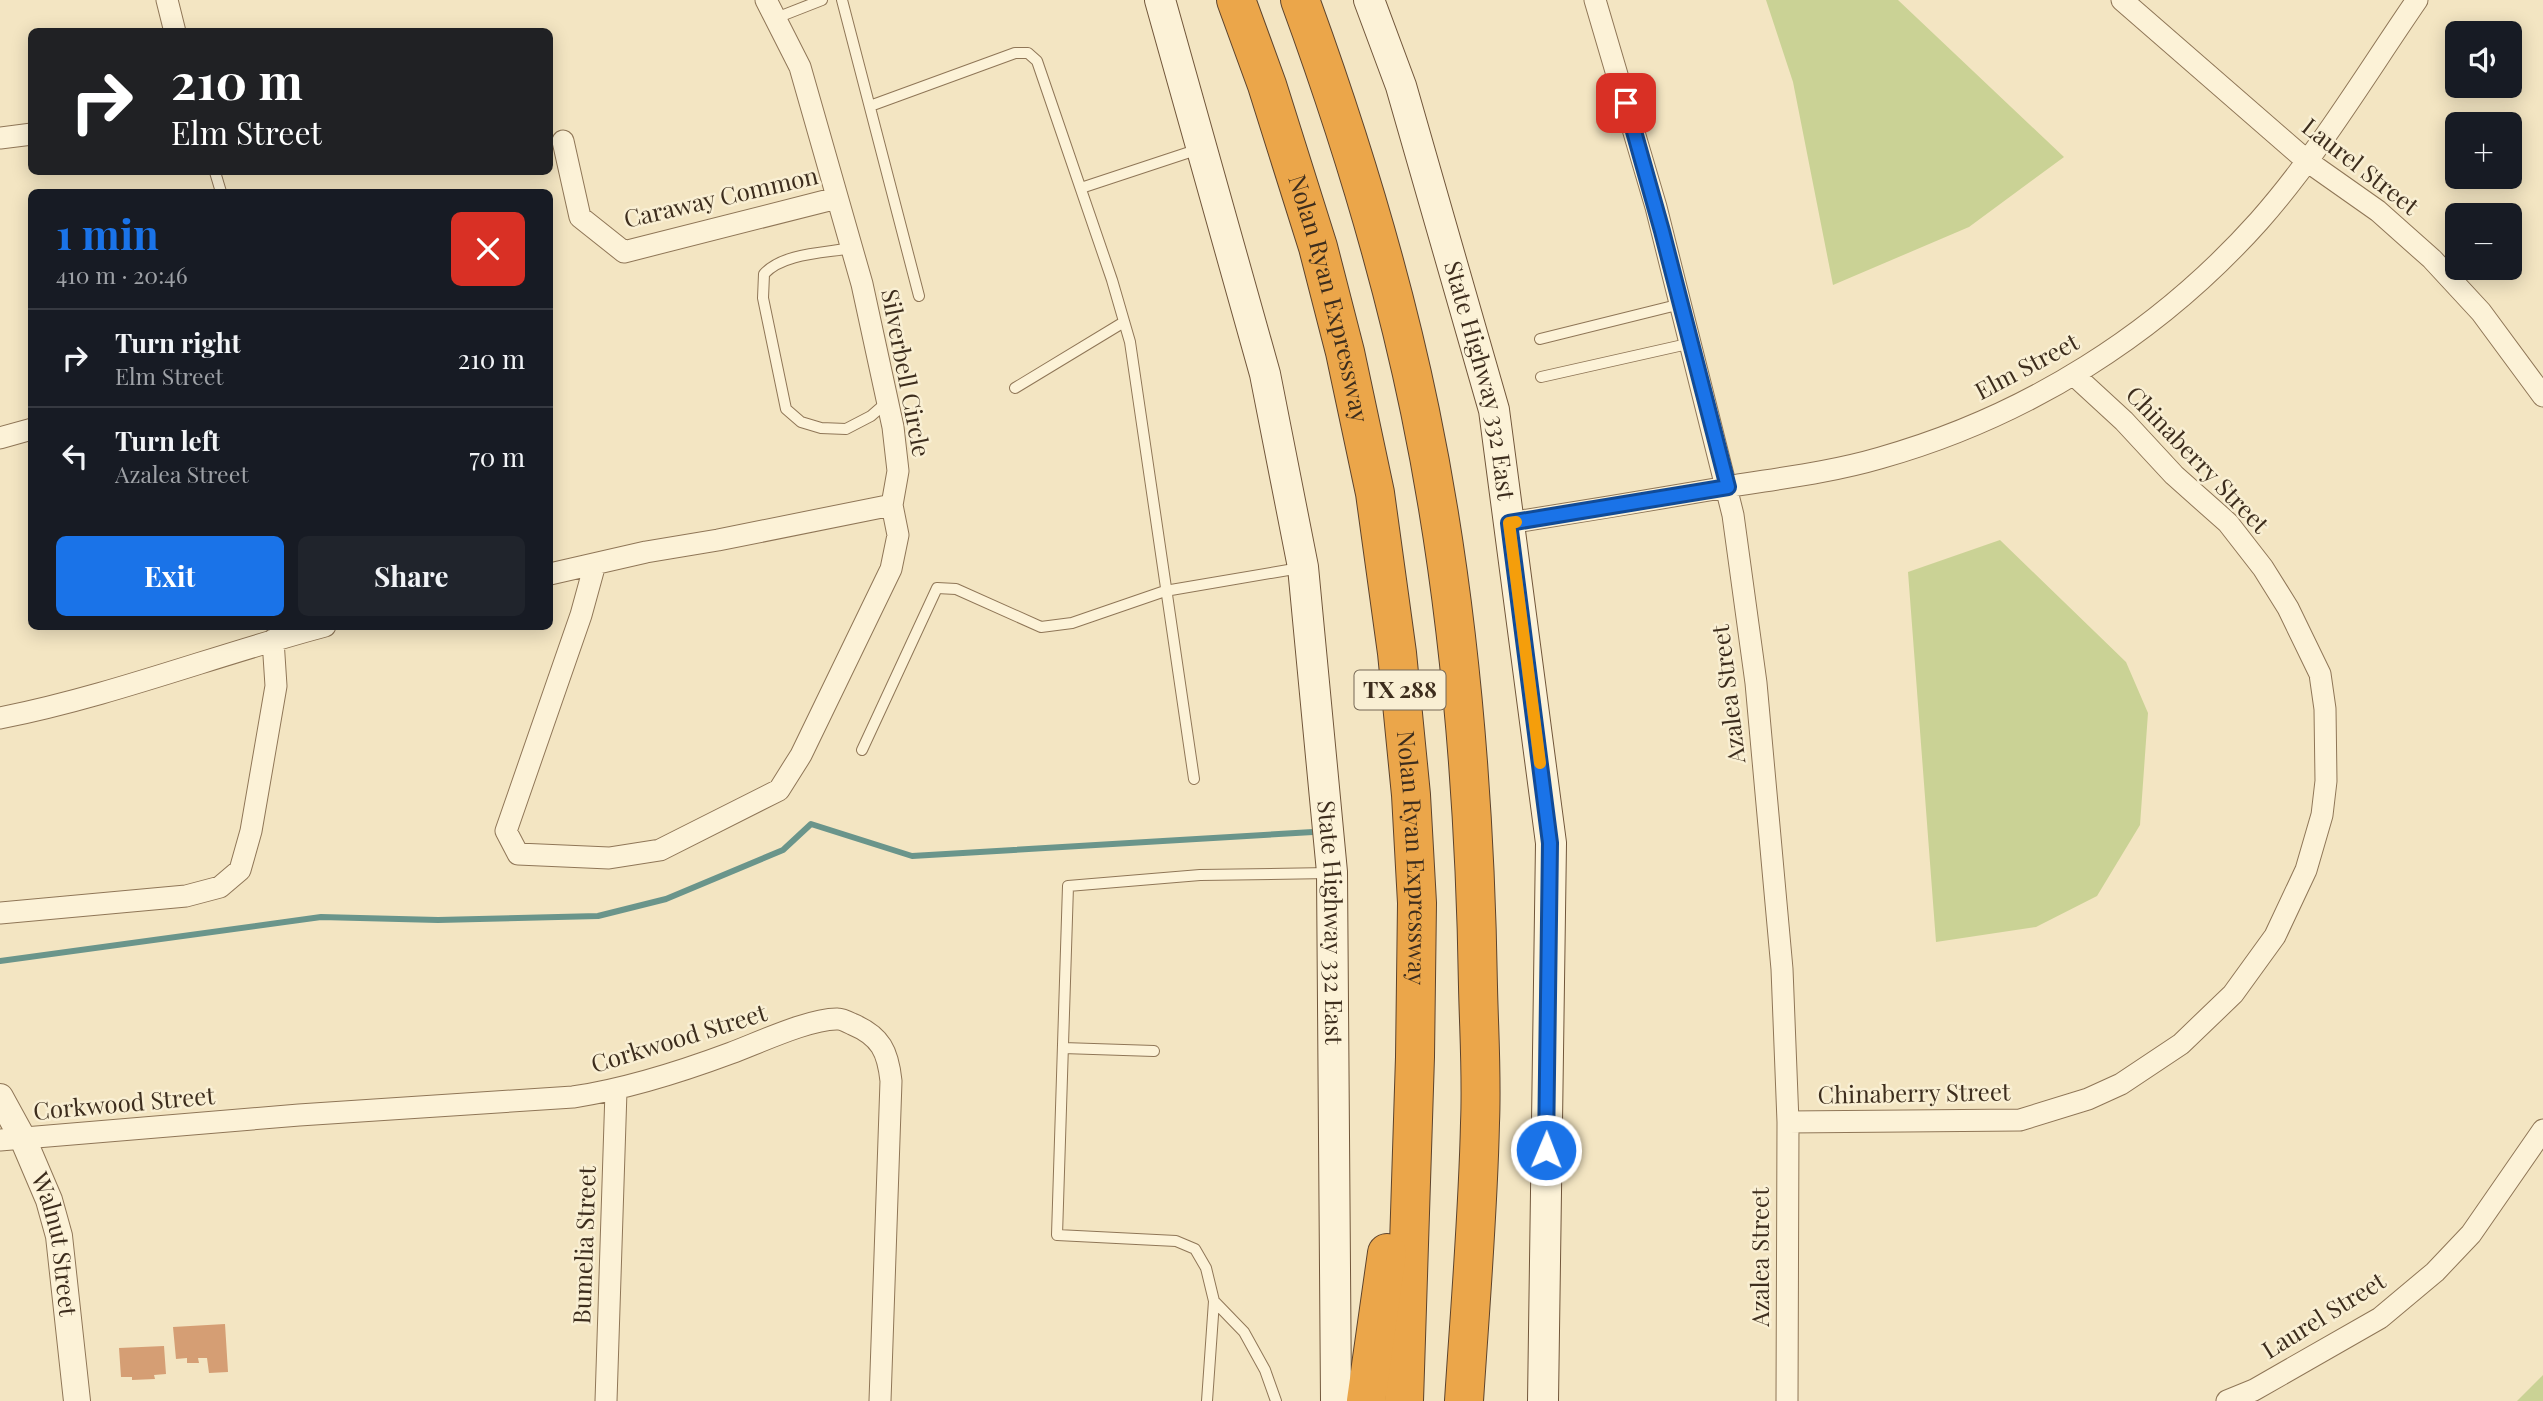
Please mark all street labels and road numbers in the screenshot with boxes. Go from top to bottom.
street label: Laurel Street [2296,110,2426,221]
street label: Caraway Common [620,158,821,234]
street label: Nolan Ryan Expressway [1282,170,1378,425]
street label: State Highway 332 East [1438,257,1524,502]
street label: Silverbell Circle [875,286,939,459]
street label: Elm Street [1969,324,2084,406]
street label: Chinaberry Street [2120,378,2277,539]
street label: Azalea Street [1703,623,1752,766]
road number: TX 288 [1354,670,1446,710]
street label: Nolan Ryan Expressway [1391,729,1435,986]
street label: State Highway 332 East [1311,799,1351,1045]
street label: Corkwood Street [587,995,771,1079]
street label: Chinaberry Street [1817,1074,2011,1110]
street label: Corkwood Street [32,1078,216,1126]
street label: Bumelia Street [564,1165,602,1325]
street label: Walnut Street [25,1166,86,1318]
street label: Azalea Street [1743,1187,1775,1328]
street label: Laurel Street [2255,1263,2391,1365]

